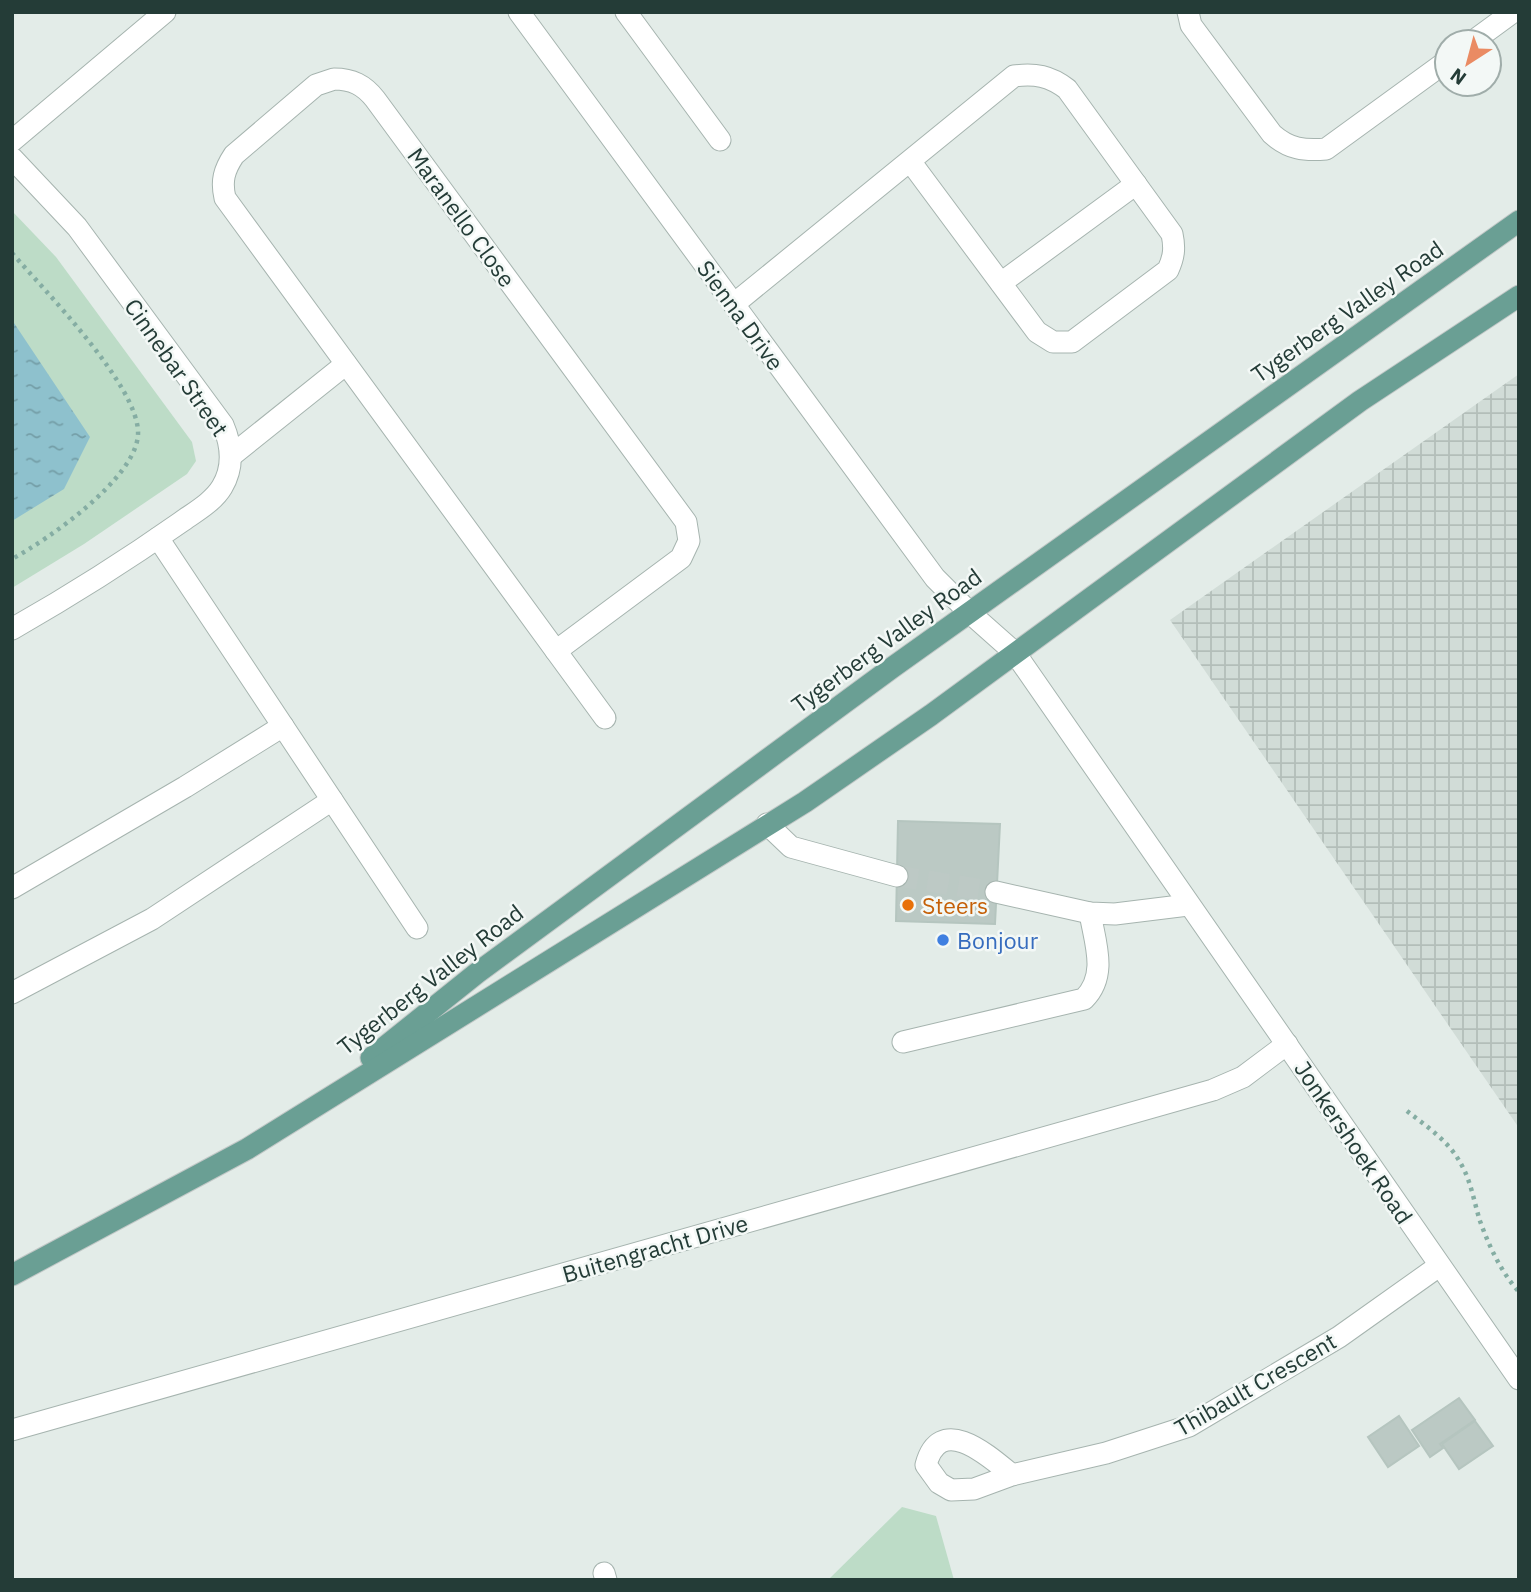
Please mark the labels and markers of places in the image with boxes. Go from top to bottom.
place label: Steers [922,890,988,920]
marker: Steers [900,897,916,913]
place label: Bonjour [957,925,1039,955]
marker: Bonjour [935,932,951,948]

